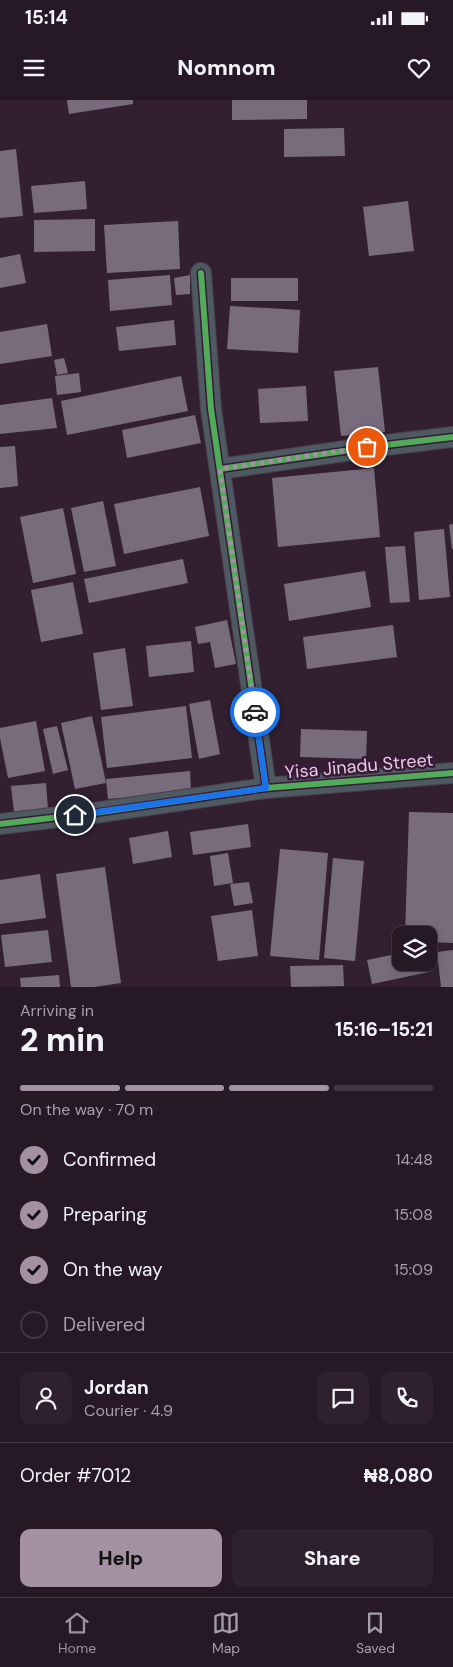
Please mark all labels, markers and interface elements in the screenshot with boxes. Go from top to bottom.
text: 15:14 [25,5,68,30]
text: Nomnom [177,53,276,82]
icon: menu [20,54,48,82]
icon: heart [405,54,433,82]
pin [346,426,388,468]
icon: bag [353,433,381,461]
courier [230,687,280,737]
icon: car [241,698,269,726]
street label: Yisa Jinadu Street [284,748,434,784]
pin [54,794,96,836]
icon: home [61,801,89,829]
map controls [392,926,437,971]
button: layers [392,926,437,971]
text: Arriving in [20,1000,94,1021]
text: 15:16–15:21 [335,1017,433,1042]
text: 2 min [20,1019,105,1061]
text: On the way · 70 m [20,1099,153,1120]
icon: check [20,1146,48,1174]
text: Confirmed [63,1147,156,1172]
text: 14:48 [396,1149,433,1170]
icon: check [20,1201,48,1229]
text: Preparing [63,1202,147,1227]
text: 15:08 [394,1204,433,1225]
icon: check [20,1256,48,1284]
text: On the way [63,1257,163,1282]
text: 15:09 [394,1259,433,1280]
text: Delivered [63,1312,145,1337]
button: person [20,1372,72,1424]
button: chat [317,1372,369,1424]
button: phone [381,1372,433,1424]
text: Jordan [84,1375,149,1400]
text: Courier · 4.9 [84,1400,173,1421]
text: Order #7012 [20,1463,131,1488]
text: ₦8,080 [364,1463,433,1488]
button: Help [20,1529,222,1587]
button: Share [232,1529,433,1587]
tab: Home [58,1609,96,1657]
tab: Map [212,1609,240,1657]
tab: Saved [356,1609,395,1657]

